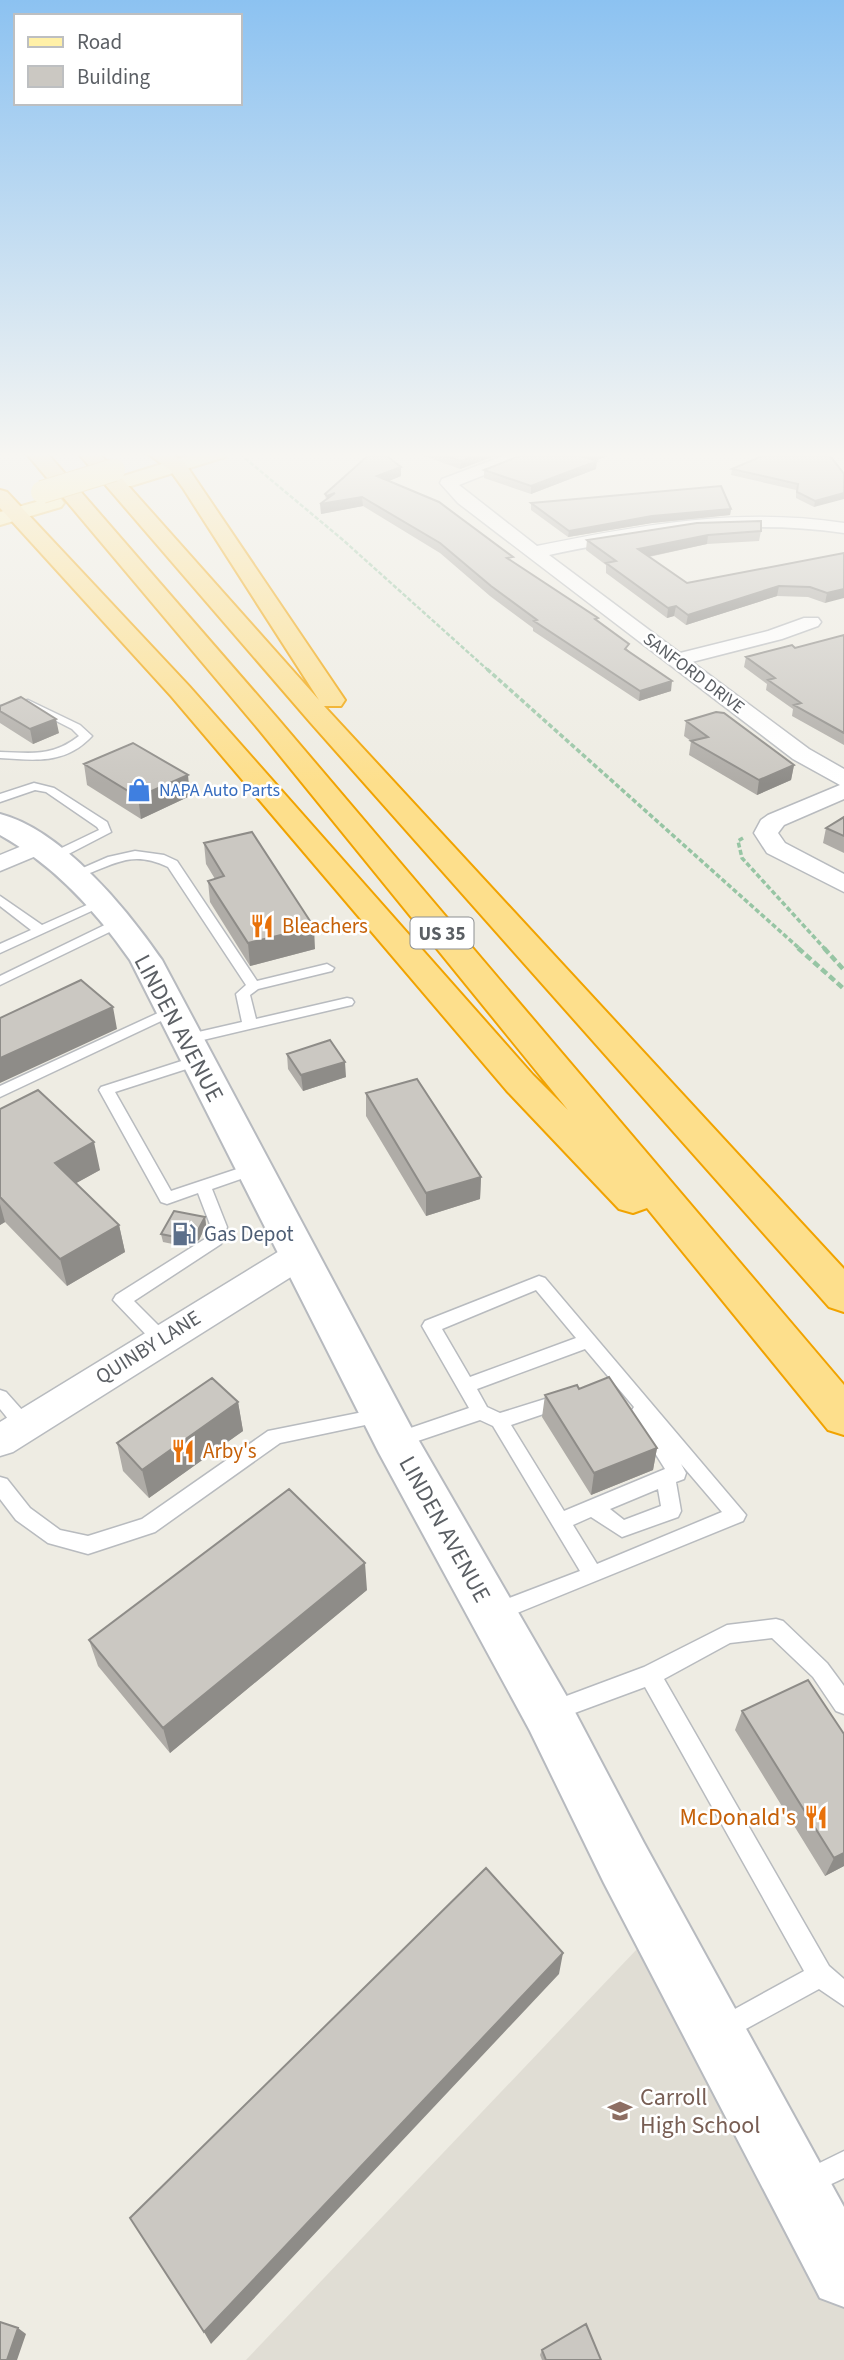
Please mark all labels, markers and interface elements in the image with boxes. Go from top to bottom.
legend [14,14,242,105]
text: Road [77,27,122,57]
text: Building [77,62,151,92]
street label: SANFORD DRIVE [638,627,750,720]
shop icon: NAPA Auto Parts [125,776,153,804]
place label: NAPA Auto Parts [159,778,280,803]
place label: Bleachers [282,911,368,941]
restaurant icon: Bleachers [248,912,276,940]
road number: US 35 [410,917,474,948]
street label: LINDEN AVENUE [125,948,232,1108]
place label: Gas Depot [204,1219,294,1249]
fuel station icon: Gas Depot [170,1220,198,1248]
street label: QUINBY LANE [90,1303,206,1391]
place label: Arby's [203,1436,257,1466]
restaurant icon: Arby's [169,1437,197,1465]
street label: LINDEN AVENUE [390,1450,499,1609]
place label: McDonald's [680,1800,796,1835]
restaurant icon: McDonald's [802,1803,830,1831]
place label: Carroll High School [640,2080,760,2143]
school or university icon: Carroll High School [606,2097,634,2125]

